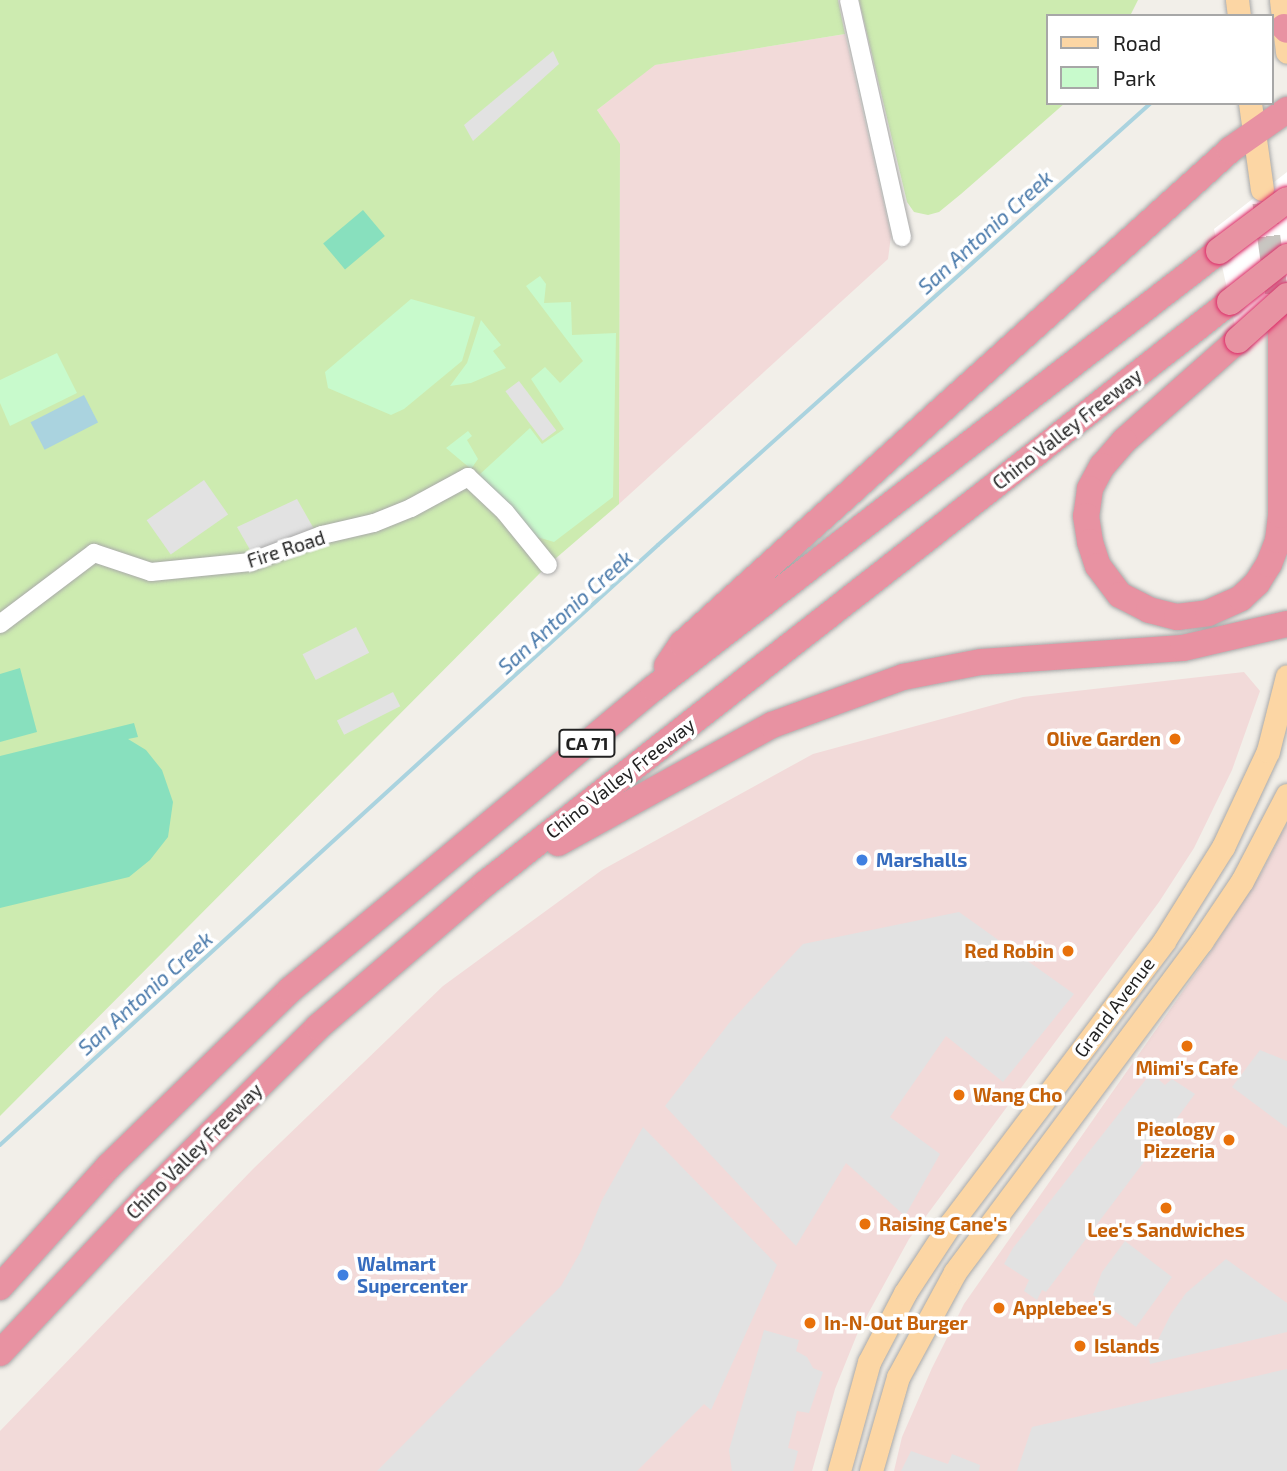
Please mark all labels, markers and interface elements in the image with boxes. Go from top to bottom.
legend [1046,14,1273,105]
text: Road [1113,30,1161,55]
text: Park [1113,65,1156,90]
water label: San Antonio Creek [912,165,1058,299]
street label: Chino Valley Freeway [988,363,1146,495]
street label: Fire Road [244,526,328,572]
water label: San Antonio Creek [492,545,638,679]
street label: Chino Valley Freeway [541,712,699,844]
road number: CA 71 [557,728,617,758]
place label: Olive Garden [1046,728,1161,750]
marker: Olive Garden [1167,731,1183,747]
place label: Marshalls [876,849,967,871]
marker: Marshalls [854,852,870,868]
water label: San Antonio Creek [72,926,218,1060]
place label: Red Robin [964,940,1054,962]
marker: Red Robin [1060,943,1076,959]
street label: Grand Avenue [1069,952,1159,1062]
marker: Mimi's Cafe [1179,1038,1195,1054]
place label: Mimi's Cafe [1135,1057,1239,1079]
street label: Chino Valley Freeway [121,1078,267,1224]
place label: Wang Cho [973,1084,1062,1106]
marker: Wang Cho [951,1087,967,1103]
place label: Pieology Pizzeria [1137,1118,1215,1162]
marker: Pieology Pizzeria [1221,1132,1237,1148]
marker: Lee's Sandwiches [1158,1200,1174,1216]
place label: Raising Cane's [879,1213,1007,1235]
marker: Raising Cane's [857,1216,873,1232]
place label: Lee's Sandwiches [1087,1219,1245,1241]
place label: Walmart Supercenter [357,1253,468,1297]
marker: Walmart Supercenter [335,1267,351,1283]
place label: Applebee's [1013,1297,1112,1319]
marker: Applebee's [991,1300,1007,1316]
place label: In-N-Out Burger [824,1312,968,1334]
marker: In-N-Out Burger [802,1315,818,1331]
place label: Islands [1094,1335,1160,1357]
marker: Islands [1072,1338,1088,1354]

